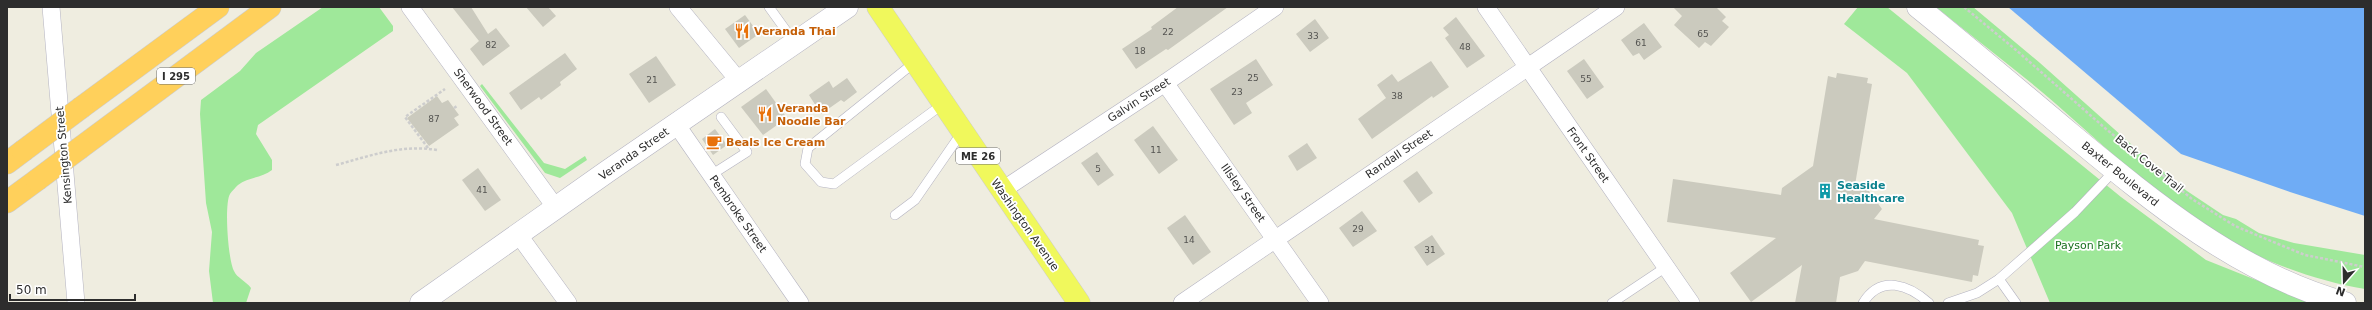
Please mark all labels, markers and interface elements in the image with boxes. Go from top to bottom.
restaurant icon: Veranda Thai [733,22,751,40]
place label: Veranda Thai [754,25,836,38]
house number: 22 [1162,27,1174,37]
house number: 65 [1697,29,1709,39]
house number: 33 [1307,31,1319,41]
house number: 61 [1635,38,1647,48]
house number: 82 [485,40,497,50]
house number: 48 [1459,42,1471,52]
house number: 18 [1134,46,1146,56]
street label: Sherwood Street [451,66,516,148]
road number: I 295 [157,68,195,84]
house number: 25 [1247,73,1259,83]
house number: 55 [1580,74,1592,84]
house number: 21 [646,75,658,85]
street label: Galvin Street [1105,75,1173,125]
house number: 23 [1231,87,1243,97]
house number: 38 [1391,91,1403,101]
place label: Veranda Noodle Bar [777,102,846,128]
street label: Kensington Street [53,105,75,204]
restaurant icon: Veranda Noodle Bar [756,105,774,123]
house number: 87 [428,114,440,124]
street label: Veranda Street [597,125,672,183]
street label: Front Street [1564,125,1612,186]
street label: Randall Street [1363,126,1435,181]
cafe icon: Beals Ice Cream [705,133,723,151]
street label: Back Cove Trail [2112,133,2186,195]
place label: Beals Ice Cream [726,136,825,149]
street label: Baxter Boulevard [2079,139,2161,209]
house number: 11 [1150,145,1162,155]
road number: ME 26 [956,148,1000,164]
street label: Illsley Street [1218,161,1268,225]
house number: 5 [1095,164,1101,174]
street label: Pembroke Street [706,173,770,256]
street label: Washington Avenue [988,177,1062,274]
place label: Seaside Healthcare [1837,179,1905,205]
building icon: Seaside Healthcare [1816,182,1834,200]
house number: 41 [476,185,488,195]
house number: 29 [1352,224,1364,234]
house number: 14 [1183,235,1195,245]
park label: Payson Park [2055,239,2122,252]
house number: 31 [1424,245,1436,255]
north arrow [2324,262,2364,302]
scale bar [10,276,135,302]
text: 50 m [16,283,47,297]
text: N [2334,283,2347,299]

